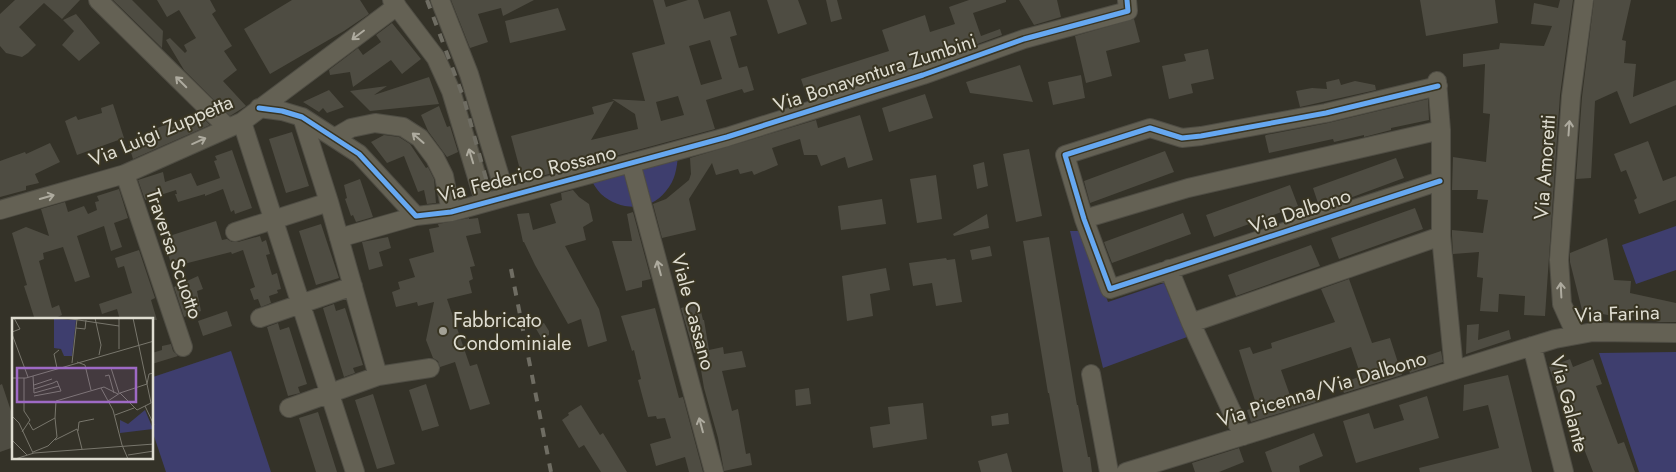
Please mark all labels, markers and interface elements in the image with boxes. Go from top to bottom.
street label: Via Bonaventura Zumbini [770,26,980,120]
one-way arrow [351,30,365,40]
one-way arrow [175,76,187,88]
street label: Via Luigi Zuppetta [84,88,238,174]
street label: Via Amoretti [1527,113,1563,221]
one-way arrow [1564,120,1574,136]
one-way arrow [411,132,424,143]
one-way arrow [191,136,206,146]
street label: Via Federico Rossano [435,138,619,210]
one-way arrow [465,149,475,165]
street label: Via Dalbono [1245,181,1355,241]
street label: Traversa Scuotto [138,185,210,323]
one-way arrow [38,191,54,201]
street label: Viale Cassano [664,251,722,373]
one-way arrow [654,260,664,276]
one-way arrow [1556,282,1566,298]
street label: Via Farina [1574,298,1660,330]
place label: Fabbricato Condominiale [453,306,571,358]
inset map [12,318,154,460]
marker: Fabbricato Condominiale [437,325,449,337]
street label: Via Picenna/Via Dalbono [1214,343,1430,435]
street label: Via Galante [1542,352,1596,456]
one-way arrow [696,417,705,433]

